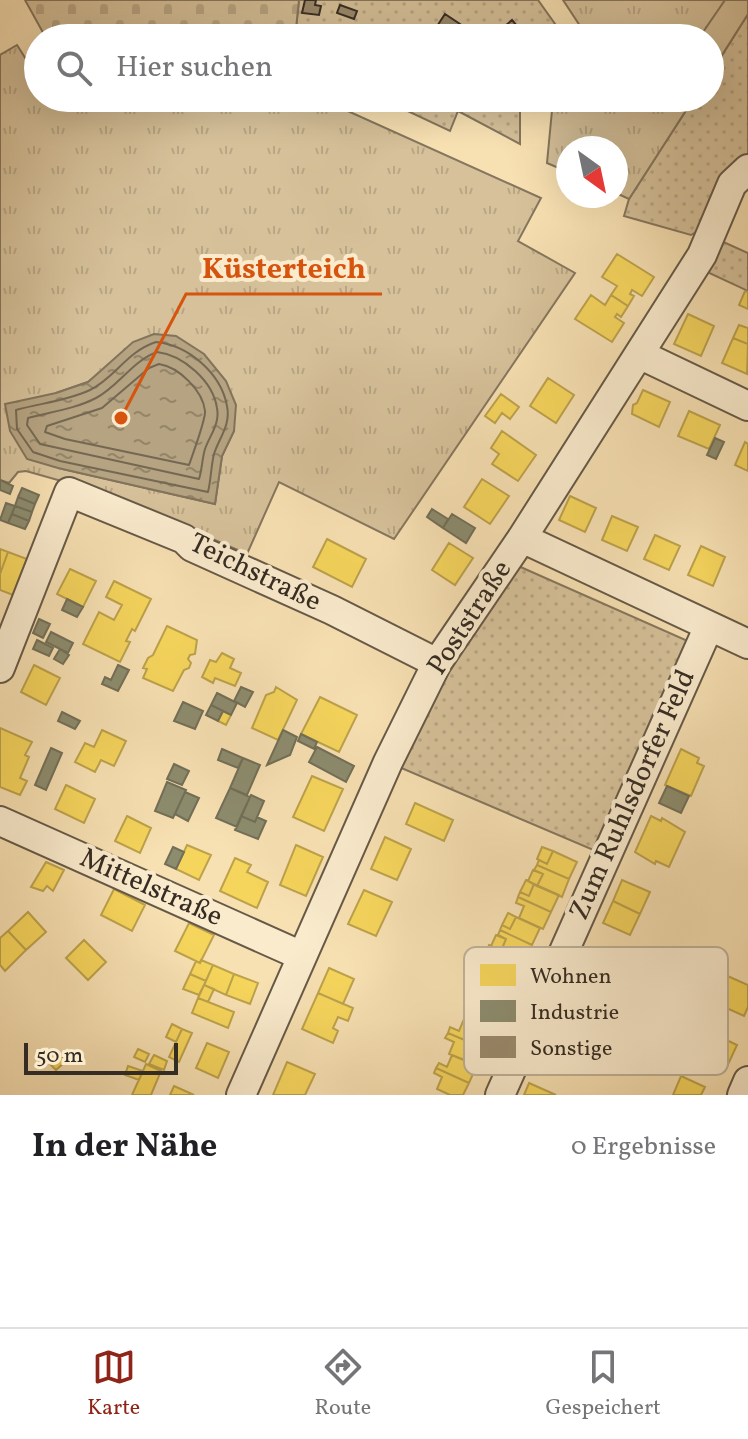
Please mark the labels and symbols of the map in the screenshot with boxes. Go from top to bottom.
north arrow [556,136,628,208]
callout: Küsterteich [186,240,382,294]
text: Küsterteich [202,249,366,291]
street label: Teichstraße [183,524,327,622]
street label: Poststraße [418,553,522,683]
street label: Zum Ruhlsdorfer Feld [560,664,706,926]
street label: Mittelstraße [73,839,229,937]
legend [464,947,728,1075]
text: Wohnen [530,962,612,993]
text: Industrie [530,998,619,1029]
text: Sonstige [530,1034,612,1065]
scale bar [24,1039,178,1075]

